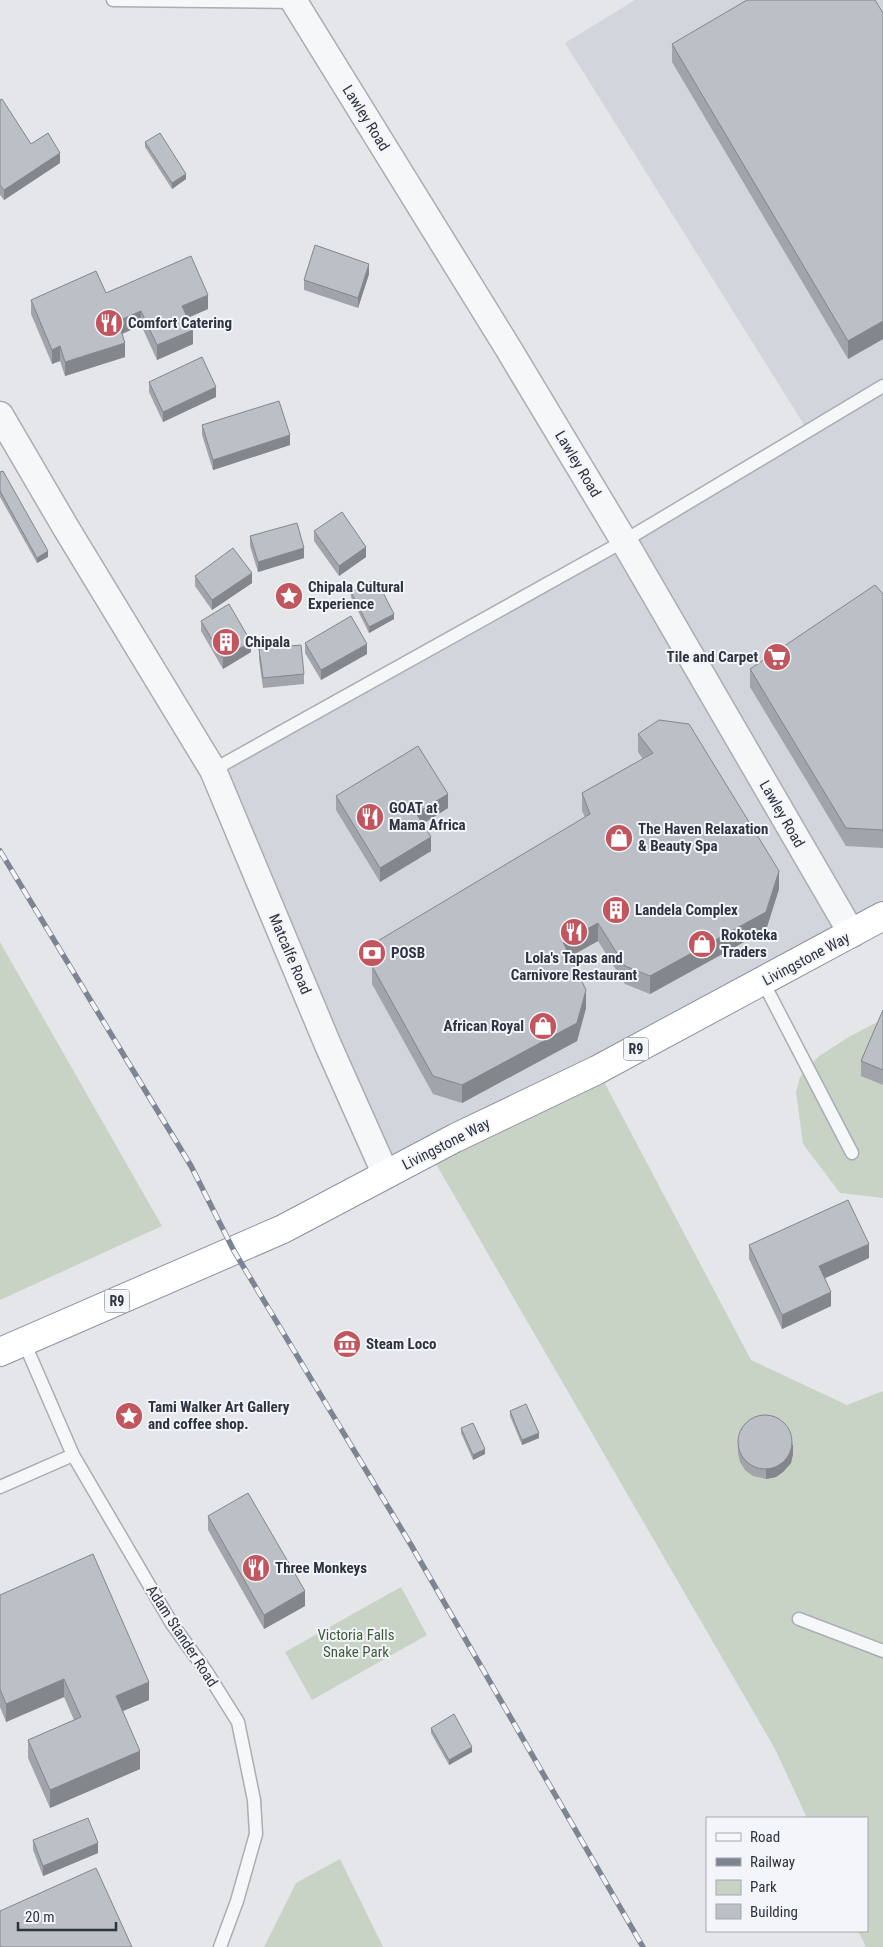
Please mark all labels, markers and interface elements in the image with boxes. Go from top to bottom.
street label: Lawley Road [339,82,393,154]
restaurant icon: Comfort Catering [94,308,124,338]
place label: Comfort Catering [128,314,232,332]
street label: Lawley Road [551,428,605,500]
place label: Chipala Cultural Experience [308,578,404,613]
place icon: Chipala Cultural Experience [274,581,304,611]
building icon: Chipala [211,627,241,657]
place label: Chipala [245,633,290,651]
supermarket icon: Tile and Carpet [762,642,792,672]
place label: Tile and Carpet [667,648,758,666]
street label: Lawley Road [756,777,808,851]
place label: GOAT at Mama Africa [389,799,466,834]
restaurant icon: GOAT at Mama Africa [355,802,385,832]
place label: The Haven Relaxation & Beauty Spa [638,820,768,855]
shop icon: The Haven Relaxation & Beauty Spa [604,823,634,853]
building icon: Landela Complex [601,895,631,925]
place label: Landela Complex [635,901,738,919]
street label: Matcalfe Road [265,911,315,997]
restaurant icon: Lola's Tapas and Carnivore Restaurant [559,917,589,947]
place label: Rokoteka Traders [721,926,777,961]
shop icon: Rokoteka Traders [687,929,717,959]
street label: Livingstone Way [759,929,853,989]
bank icon: POSB [357,938,387,968]
place label: POSB [391,944,425,962]
place label: Lola's Tapas and Carnivore Restaurant [511,949,638,984]
shop icon: African Royal [528,1011,558,1041]
place label: African Royal [444,1017,524,1035]
road number: R9 [624,1038,648,1060]
street label: Livingstone Way [399,1114,493,1174]
road number: R9 [104,1290,130,1312]
museum icon: Steam Loco [332,1329,362,1359]
place label: Steam Loco [366,1335,437,1353]
place label: Tami Walker Art Gallery and coffee shop. [148,1398,290,1433]
place icon: Tami Walker Art Gallery and coffee shop. [114,1401,144,1431]
restaurant icon: Three Monkeys [241,1553,271,1583]
place label: Three Monkeys [275,1559,367,1577]
street label: Adam Stander Road [143,1582,221,1690]
park label: Victoria Falls Snake Park [317,1626,395,1661]
legend [706,1817,868,1932]
text: Road [750,1828,780,1846]
text: Railway [750,1853,795,1871]
text: Park [750,1878,777,1896]
scale bar [18,1900,115,1932]
text: Building [750,1903,798,1921]
text: 20 m [25,1908,55,1926]

